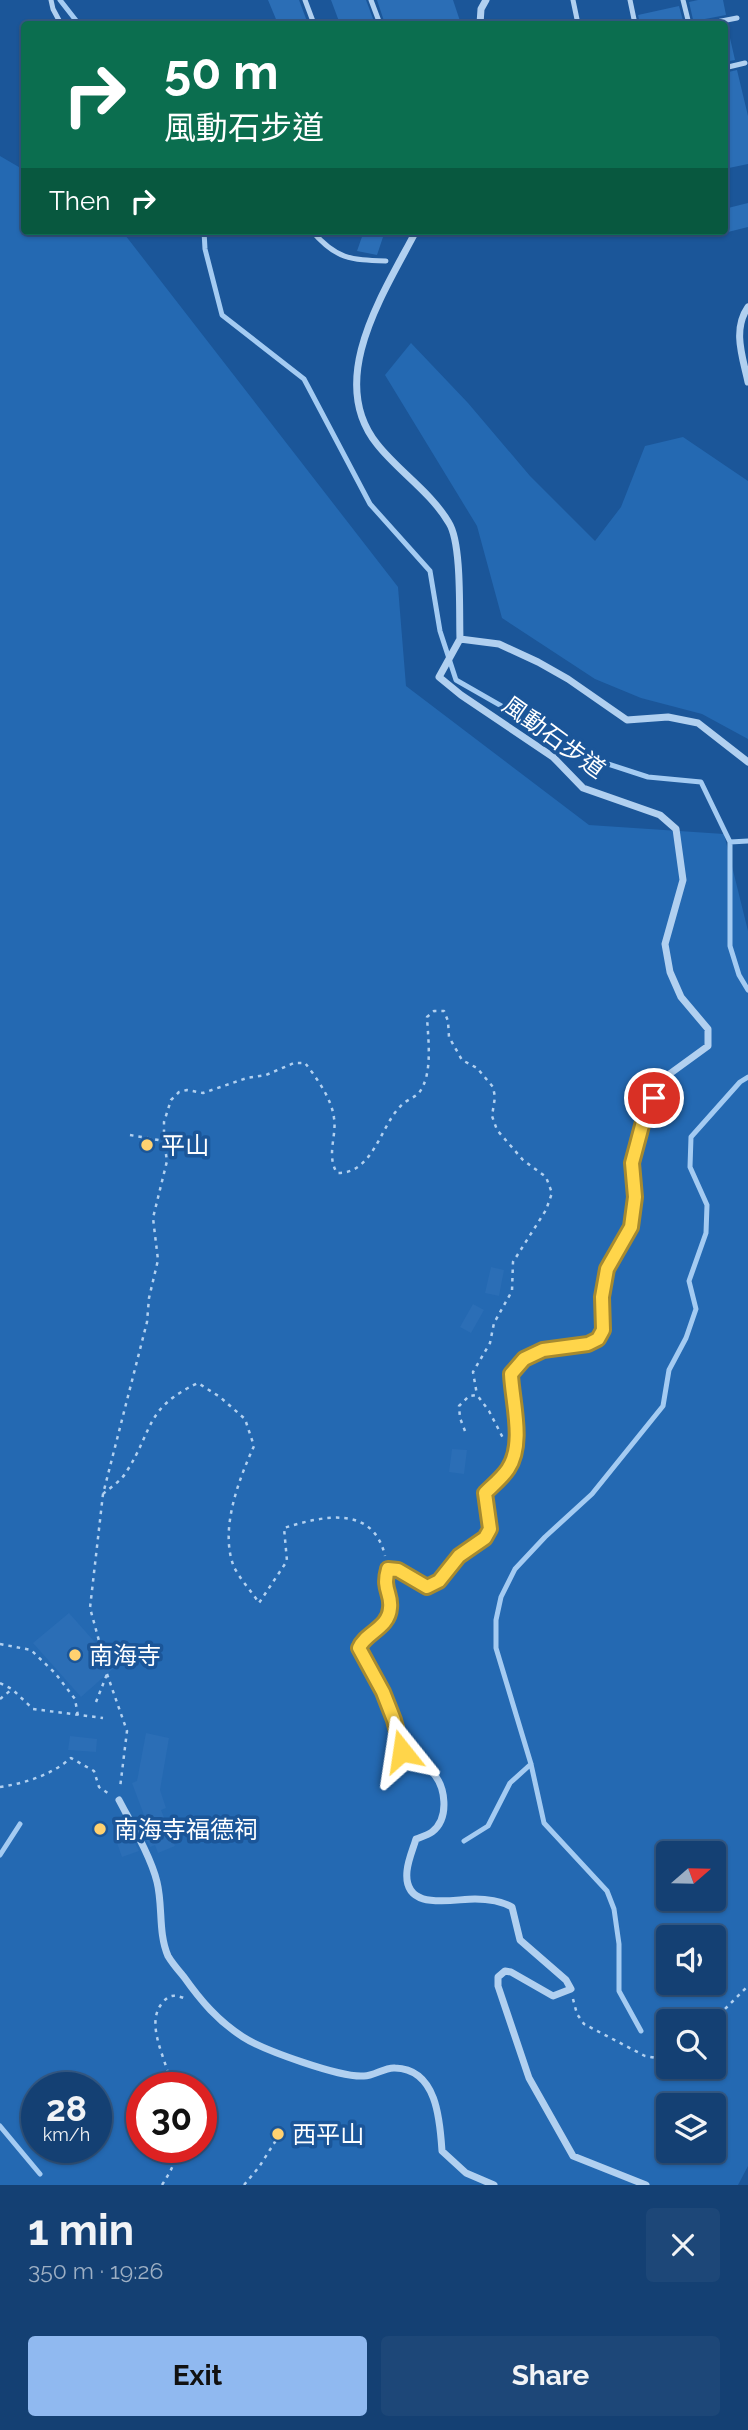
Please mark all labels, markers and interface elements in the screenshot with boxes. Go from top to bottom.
text: 50 m [164,43,279,100]
icon: right [49,49,140,140]
text: 風動石步道 [164,109,324,146]
icon: right [124,182,162,220]
text: Then [49,186,110,216]
street label: 風動石步道 [497,690,611,784]
pin [624,1068,684,1128]
icon: arrive [635,1079,673,1117]
place label: 平山 [161,1131,209,1160]
marker: 平山 [139,1137,155,1153]
place label: 南海寺 [89,1641,161,1670]
marker: 南海寺 [67,1647,83,1663]
position arrow [365,1714,439,1788]
place label: 南海寺福德祠 [114,1815,258,1844]
marker: 南海寺福德祠 [92,1821,108,1837]
north arrow [656,1841,726,1911]
map controls [656,1841,726,2163]
button: sound [656,1925,726,1995]
button: search [656,2009,726,2079]
speed limit sign: 30 [126,2072,217,2163]
text: 28 [46,2088,87,2129]
button: layers [656,2093,726,2163]
place label: 西平山 [292,2120,364,2149]
text: km/h [43,2124,90,2145]
marker: 西平山 [270,2126,286,2142]
text: 1 min [28,2206,134,2255]
button: close [646,2208,720,2282]
text: 350 m · 19:26 [28,2257,163,2284]
button: Exit [28,2336,367,2416]
button: Share [381,2336,720,2416]

